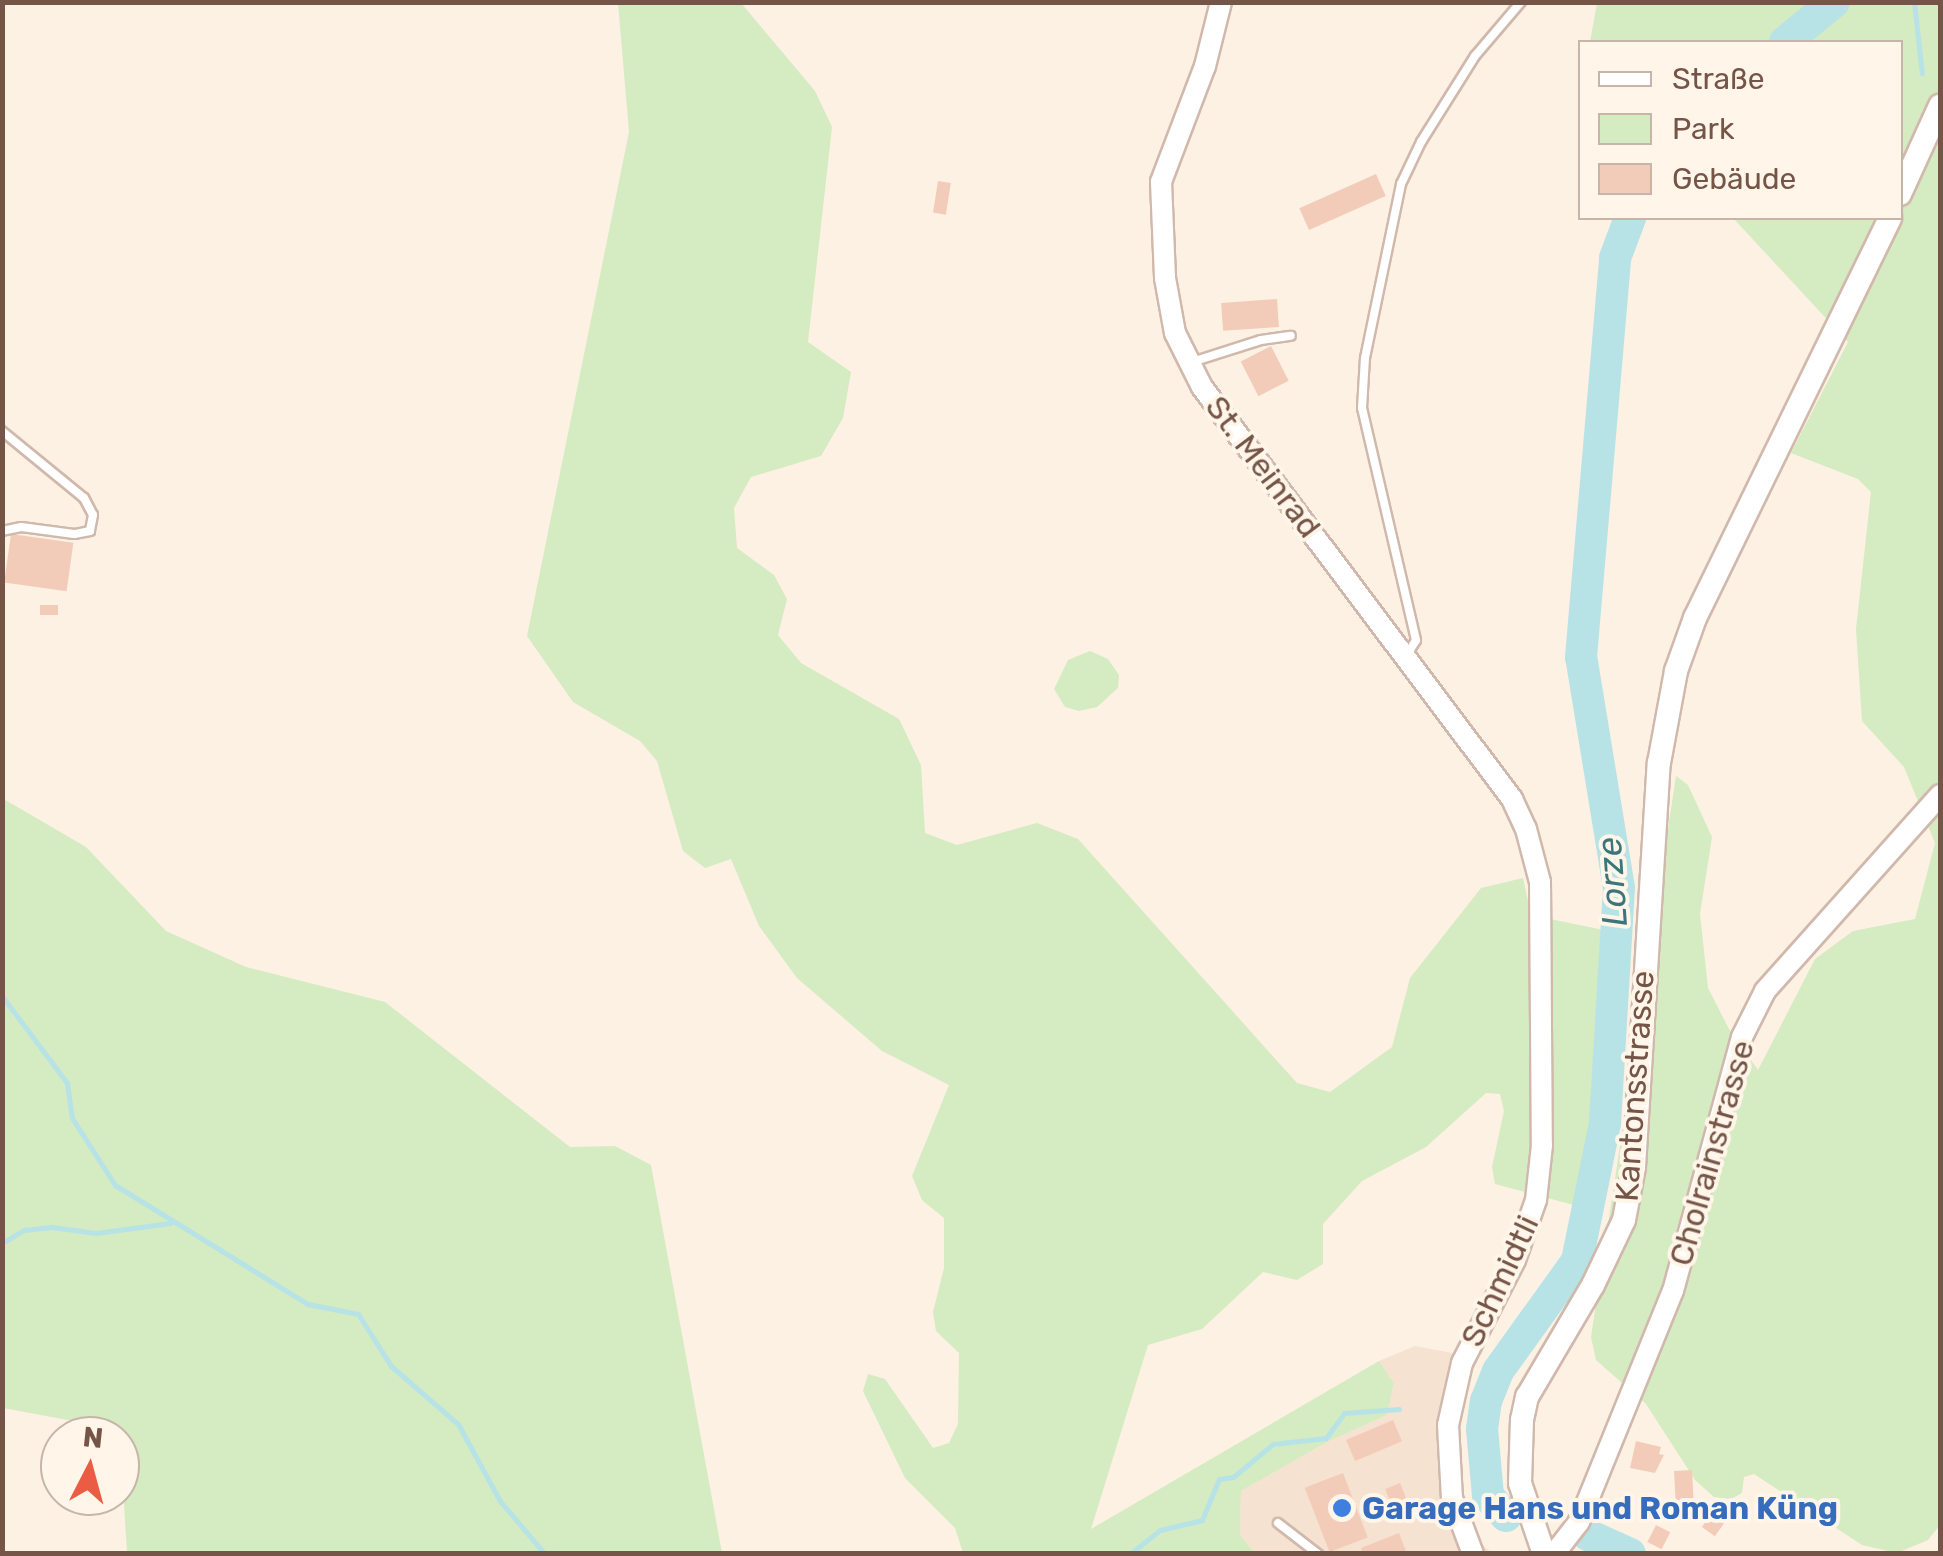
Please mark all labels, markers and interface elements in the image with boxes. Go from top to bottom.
legend [1578,40,1903,220]
text: Straße [1672,61,1765,97]
text: Park [1672,111,1734,147]
text: Gebäude [1672,161,1796,197]
street label: St. Meinrad [1197,389,1329,545]
water label: Lorze [1588,836,1636,928]
street label: Kantonsstrasse [1608,969,1662,1203]
street label: Cholrainstrasse [1661,1036,1763,1270]
street label: Schmidtli [1453,1209,1547,1353]
north arrow [40,1416,140,1516]
text: N [81,1420,105,1455]
place label: Garage Hans und Roman Küng [1362,1489,1838,1527]
marker: Garage Hans und Roman Küng [1331,1497,1353,1519]

